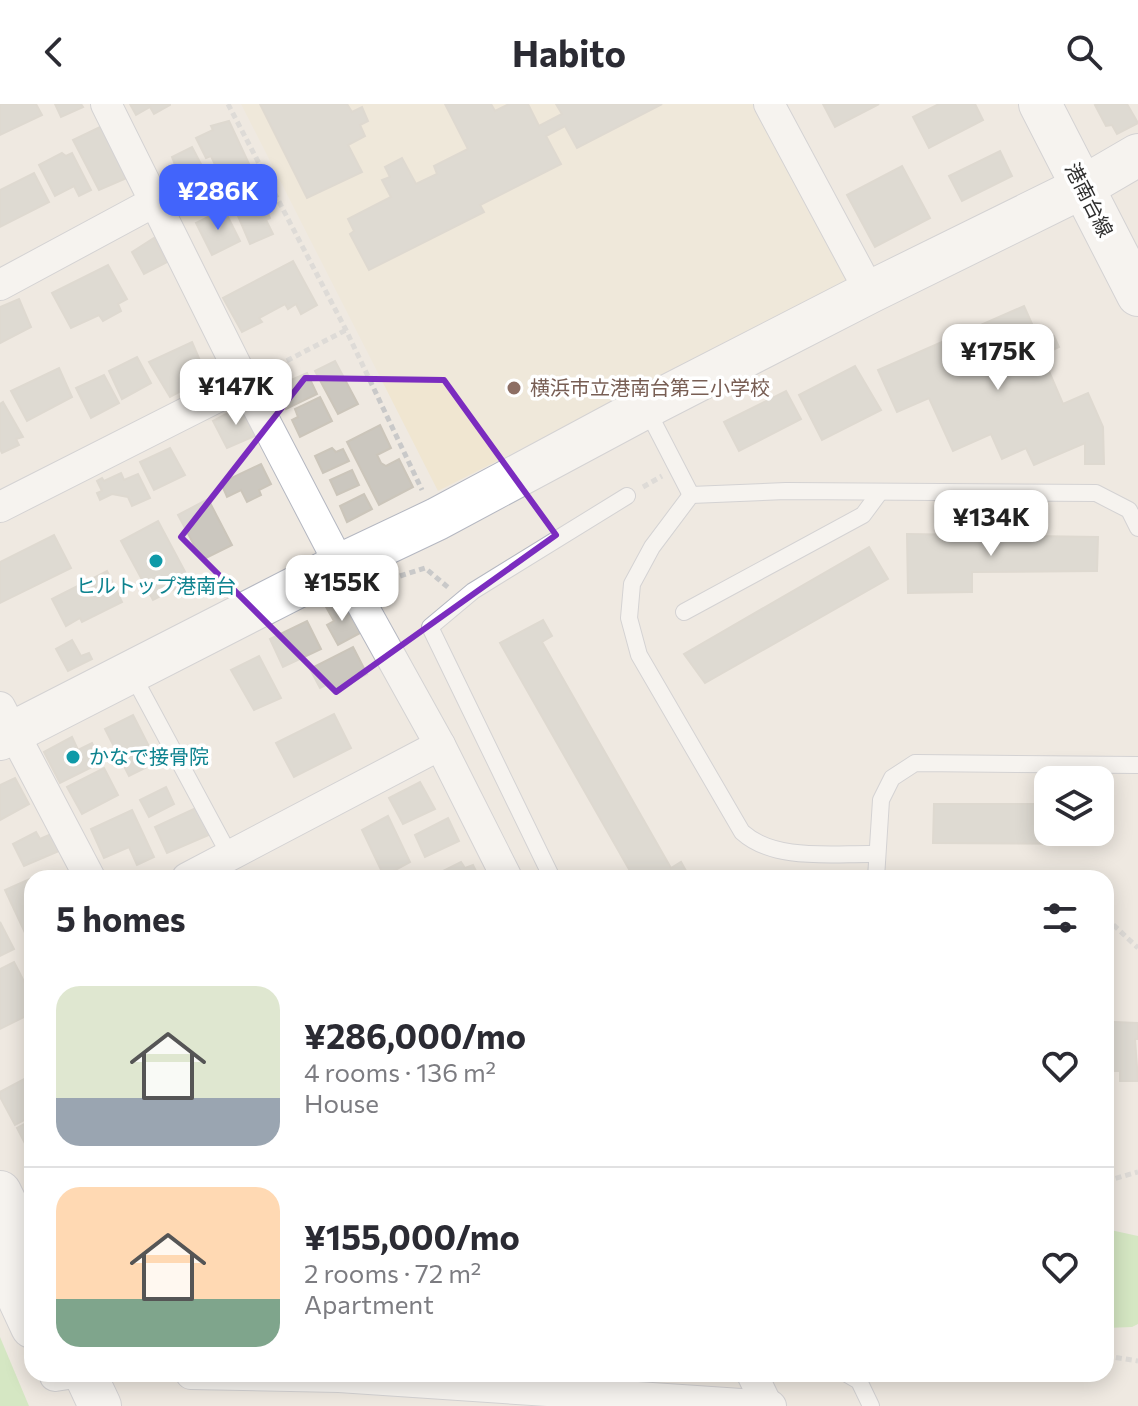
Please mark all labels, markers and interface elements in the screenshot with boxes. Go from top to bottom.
icon: back [32,30,76,74]
text: Habito [512,30,626,74]
icon: search [1062,30,1106,74]
street label: 港南台線 [1061,158,1119,241]
pin: ¥286K [162,164,274,232]
text: ¥286K [177,174,259,205]
pin: ¥175K [942,324,1054,392]
text: ¥175K [960,334,1036,365]
pin: ¥147K [180,359,292,427]
text: ¥147K [198,369,274,400]
place label: 横浜市立港南台第三小学校 [530,375,770,399]
marker: 横浜市立港南台第三小学校 [505,379,523,397]
pin: ¥134K [935,490,1047,558]
text: ¥134K [952,500,1030,531]
marker: ヒルトップ港南台 [147,552,165,570]
pin: ¥155K [286,555,398,623]
text: ¥155K [304,565,380,596]
place label: ヒルトップ港南台 [76,573,236,597]
place label: かなで接骨院 [89,744,209,768]
marker: かなで接骨院 [64,748,82,766]
map controls [1034,766,1114,846]
button: layers [1034,766,1114,846]
icon: filters [1038,896,1082,940]
text: 5 homes [56,897,186,939]
text: ¥286,000/mo [304,1014,526,1056]
icon: home [120,1018,216,1114]
icon: heart [1038,1044,1082,1088]
text: 4 rooms · 136 m² [304,1056,496,1087]
text: House [304,1087,379,1118]
text: ¥155,000/mo [304,1215,520,1257]
icon: home [120,1219,216,1315]
icon: heart [1038,1245,1082,1289]
text: 2 rooms · 72 m² [304,1257,481,1288]
text: Apartment [304,1288,434,1319]

